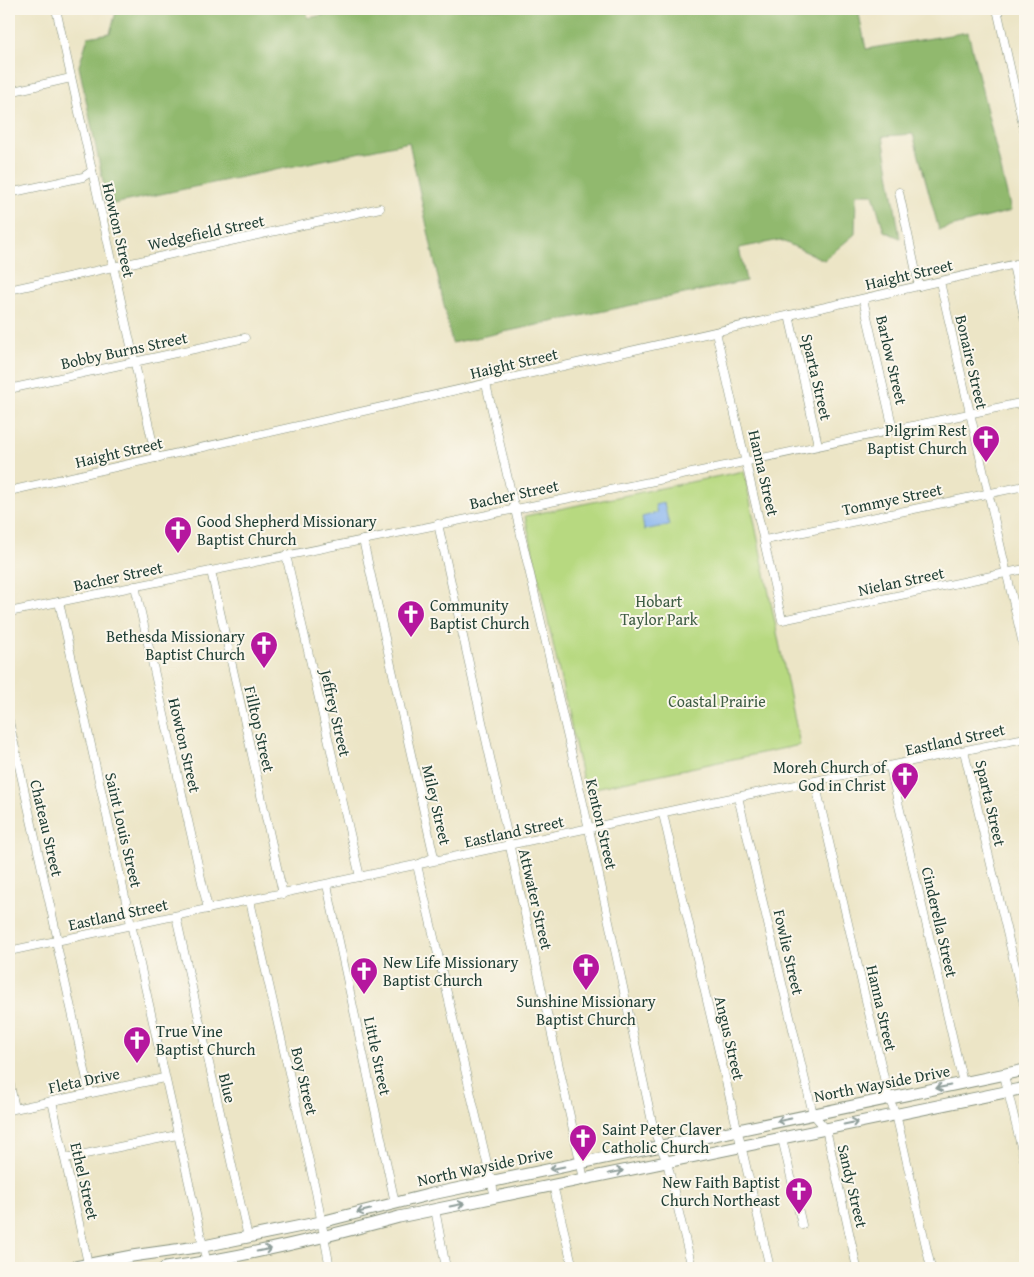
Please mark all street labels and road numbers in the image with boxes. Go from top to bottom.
street label: Howton Street [96,180,142,280]
street label: Wedgefield Street [145,208,267,256]
street label: Haight Street [863,252,956,296]
street label: Bonaire Street [949,312,995,412]
street label: Barlow Street [870,313,914,407]
street label: Bobby Burns Street [58,325,190,375]
street label: Sparta Street [795,332,839,423]
street label: Haight Street [468,341,561,385]
street label: Hanna Street [742,428,786,519]
street label: Haight Street [73,430,166,474]
street label: Bacher Street [467,473,561,515]
street label: Tommye Street [840,477,945,521]
street label: Bacher Street [71,555,165,597]
street label: Nielan Street [856,560,947,602]
street label: Jeffrey Street [314,665,358,759]
street label: Filltop Street [238,684,282,775]
street label: Howton Street [162,695,208,795]
street label: Eastland Street [903,717,1007,761]
street label: Sparta Street [969,758,1013,849]
street label: Miley Street [416,763,458,848]
street label: Saint Louis Street [99,770,149,890]
street label: Kenton Street [580,776,624,872]
street label: Chateau Street [24,777,70,879]
street label: Eastland Street [462,809,566,853]
street label: Attwater Street [513,846,559,952]
street label: Cinderella Street [916,864,964,980]
street label: Eastland Street [66,892,170,936]
street label: Fowlie Street [768,907,811,997]
street label: Hanna Street [860,963,904,1054]
street label: Angus Street [709,994,751,1083]
street label: Little Street [358,1015,398,1098]
street label: Boy Street [286,1045,325,1118]
street label: North Wayside Drive [812,1058,952,1108]
street label: Fleta Drive [46,1061,122,1099]
street label: Blue [213,1071,243,1105]
street label: Ethel Street [64,1140,106,1222]
street label: North Wayside Drive [415,1140,555,1192]
street label: Sandy Street [832,1142,874,1230]

